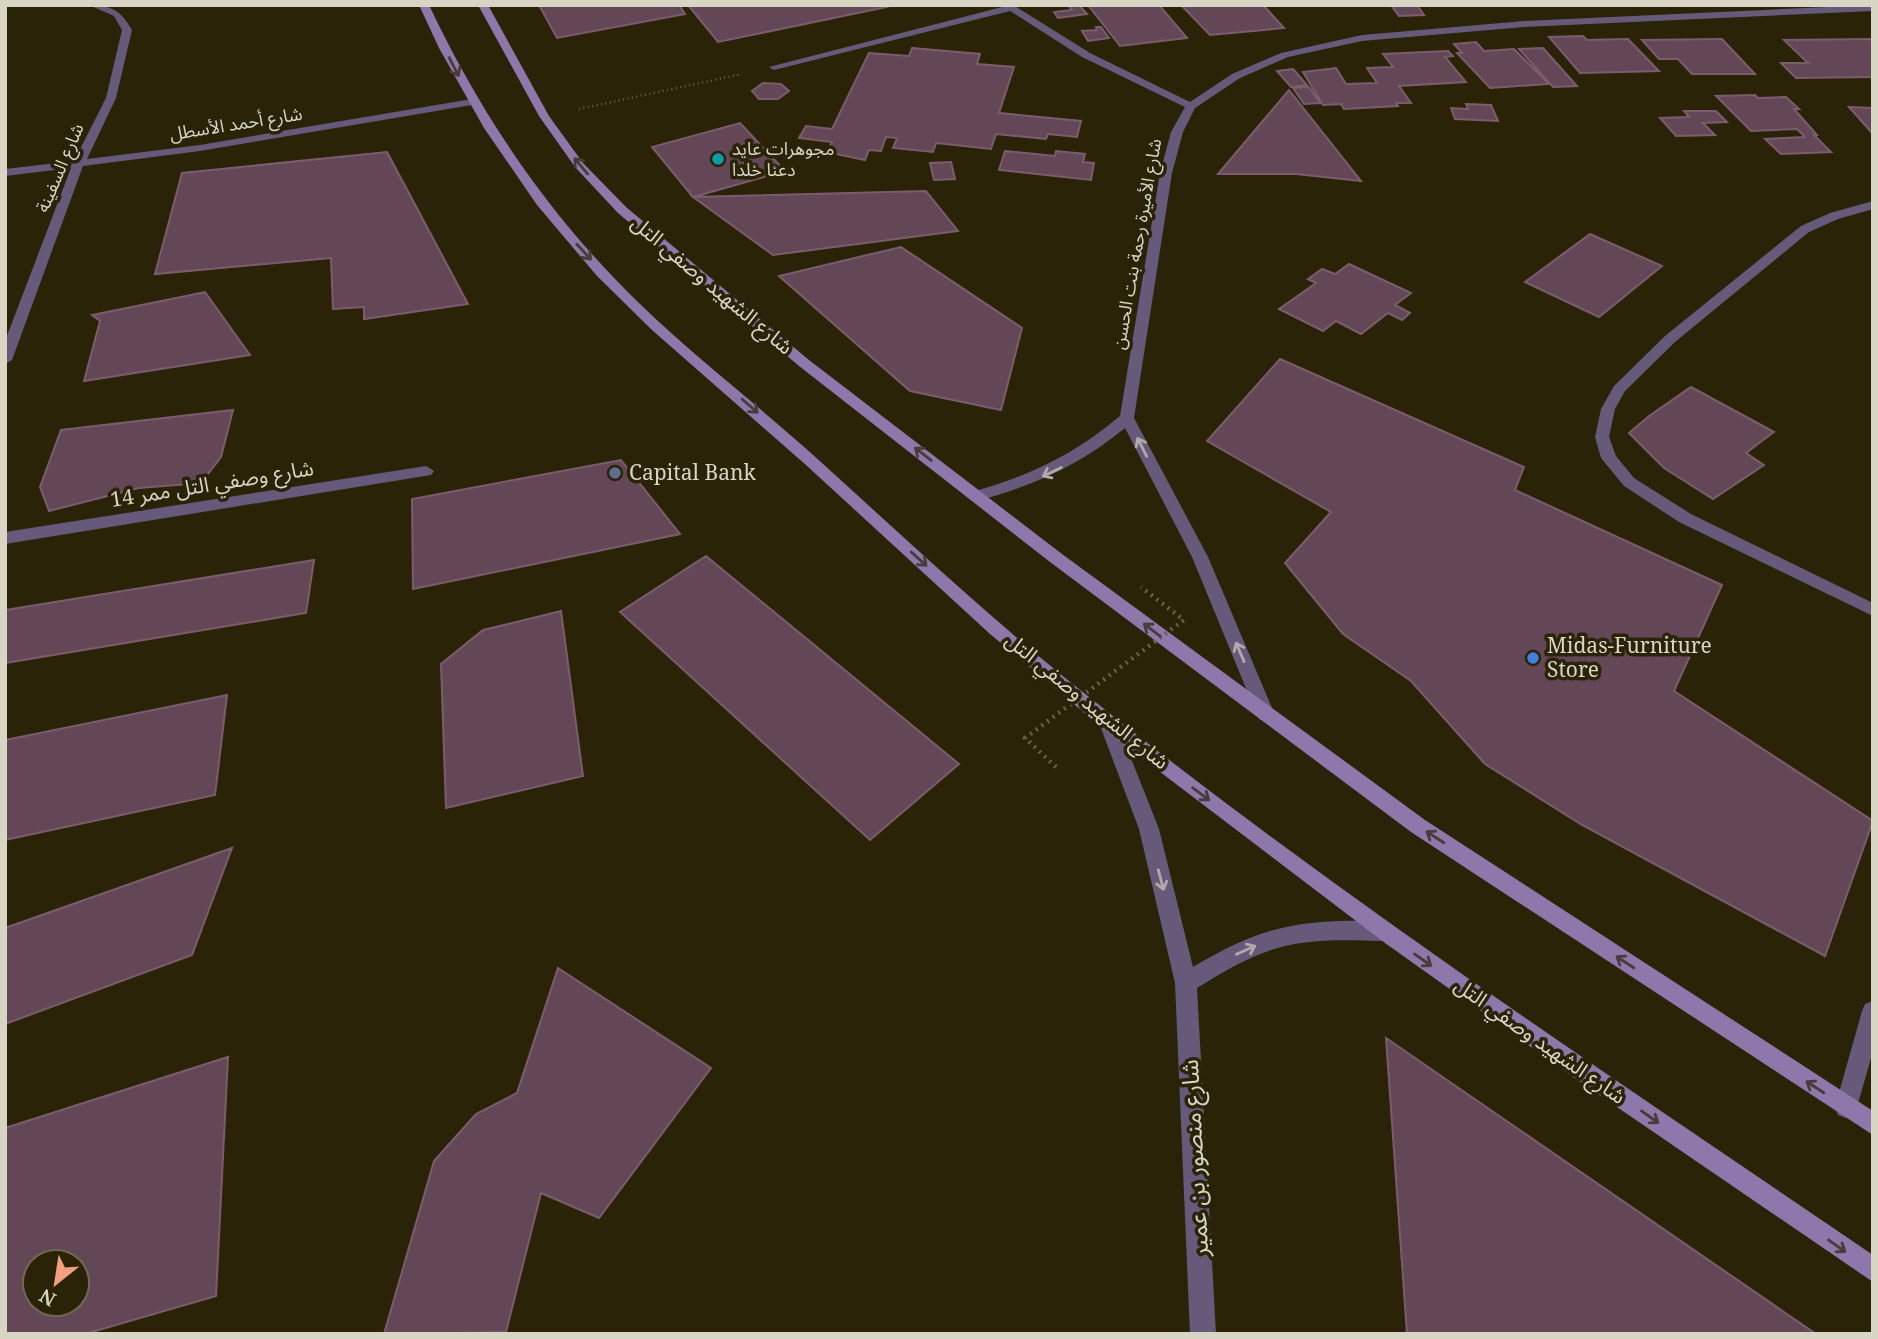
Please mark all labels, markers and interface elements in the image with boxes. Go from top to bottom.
one-way arrow [447,56,461,76]
street label: شارع أحمد الأسطل [168,101,304,148]
street label: شارع السفينة [30,119,91,217]
place label: مجوهرات عايد دعنا خلدا [732,136,835,181]
street label: شارع الأميرة رحمة بنت الحسن [1106,137,1169,352]
marker: مجوهرات عايد دعنا خلدا [710,151,726,167]
one-way arrow [573,157,589,175]
street label: شارع الشهيد وصفي التل [624,208,799,362]
one-way arrow [576,243,592,261]
one-way arrow [741,398,759,414]
one-way arrow [1135,437,1149,458]
one-way arrow [914,447,933,462]
street label: شارع وصفي التل ممر 14 [108,453,316,516]
place label: Capital Bank [629,458,757,486]
marker: Capital Bank [607,465,623,481]
one-way arrow [1042,466,1063,479]
one-way arrow [910,551,928,567]
one-way arrow [1144,623,1162,638]
street label: شارع الشهيد وصفي التل [998,625,1175,777]
place label: Midas-Furniture Store [1547,631,1712,683]
one-way arrow [1232,642,1245,664]
marker: Midas-Furniture Store [1525,650,1541,666]
one-way arrow [1192,786,1210,801]
one-way arrow [1426,830,1445,844]
one-way arrow [1155,868,1168,891]
one-way arrow [1235,943,1256,956]
one-way arrow [1413,953,1432,967]
one-way arrow [1616,955,1636,969]
street label: شارع الشهيد وصفي التل [1448,970,1632,1112]
street label: شارع منصور بن عمير [1172,1058,1217,1259]
one-way arrow [1806,1080,1826,1094]
one-way arrow [1640,1110,1659,1124]
one-way arrow [1827,1239,1847,1253]
north arrow [21,1248,91,1318]
text: N [34,1283,60,1313]

